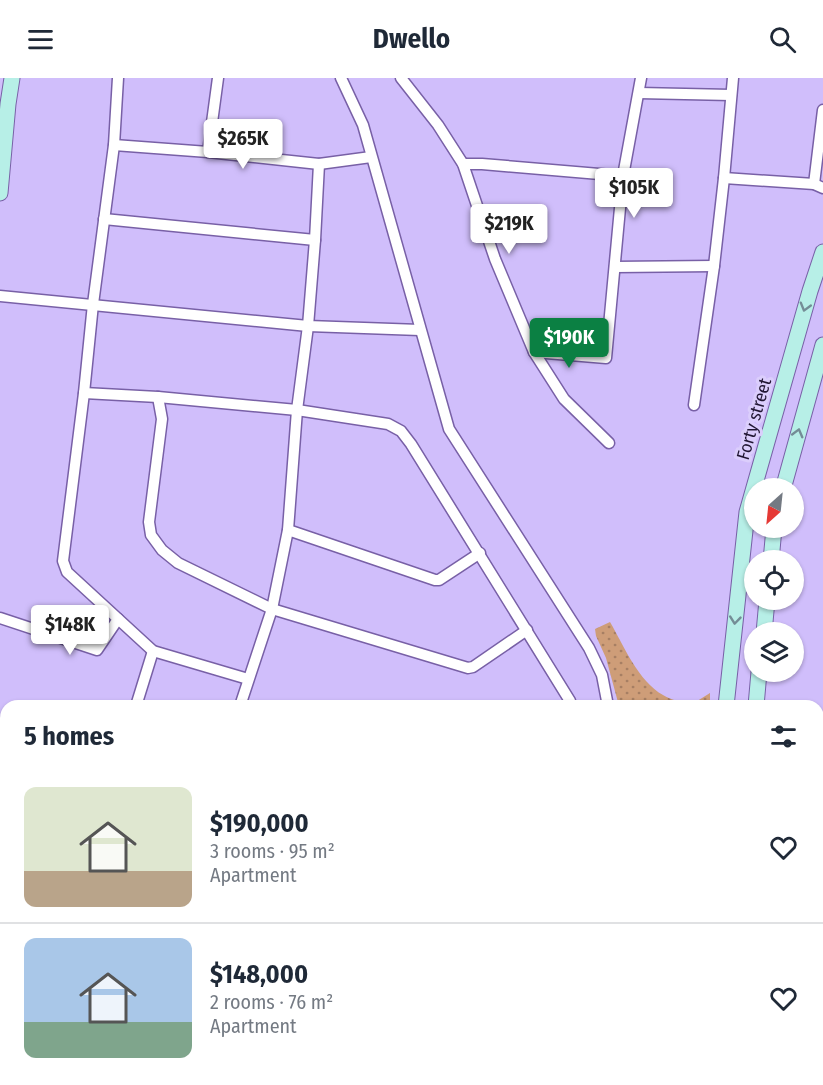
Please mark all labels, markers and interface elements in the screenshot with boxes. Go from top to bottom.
icon: menu [24,23,57,56]
text: Dwello [373,23,450,55]
icon: search [766,23,799,56]
pin: $265K [201,119,285,170]
text: $265K [218,126,268,150]
pin: $105K [592,168,676,219]
text: $105K [609,175,659,199]
pin: $219K [467,204,551,255]
text: $219K [484,211,534,235]
one-way arrow [800,302,812,312]
pin: $190K [527,318,611,369]
text: $190K [544,325,594,349]
street label: Forty street [732,375,776,462]
one-way arrow [791,428,804,438]
north arrow [744,478,804,538]
map controls [744,478,804,682]
button: locate [744,550,804,610]
pin: $148K [28,605,112,656]
text: $148K [45,612,95,636]
one-way arrow [729,615,742,624]
button: layers [744,622,804,682]
icon: filters [767,720,800,753]
text: 5 homes [24,721,114,752]
text: $190,000 [210,808,309,839]
icon: home [72,811,144,883]
icon: heart [767,831,800,864]
text: 3 rooms · 95 m² [210,839,335,863]
text: Apartment [210,863,297,887]
text: $148,000 [210,959,308,990]
icon: home [72,962,144,1034]
icon: heart [767,982,800,1015]
text: 2 rooms · 76 m² [210,990,333,1014]
text: Apartment [210,1014,297,1038]

